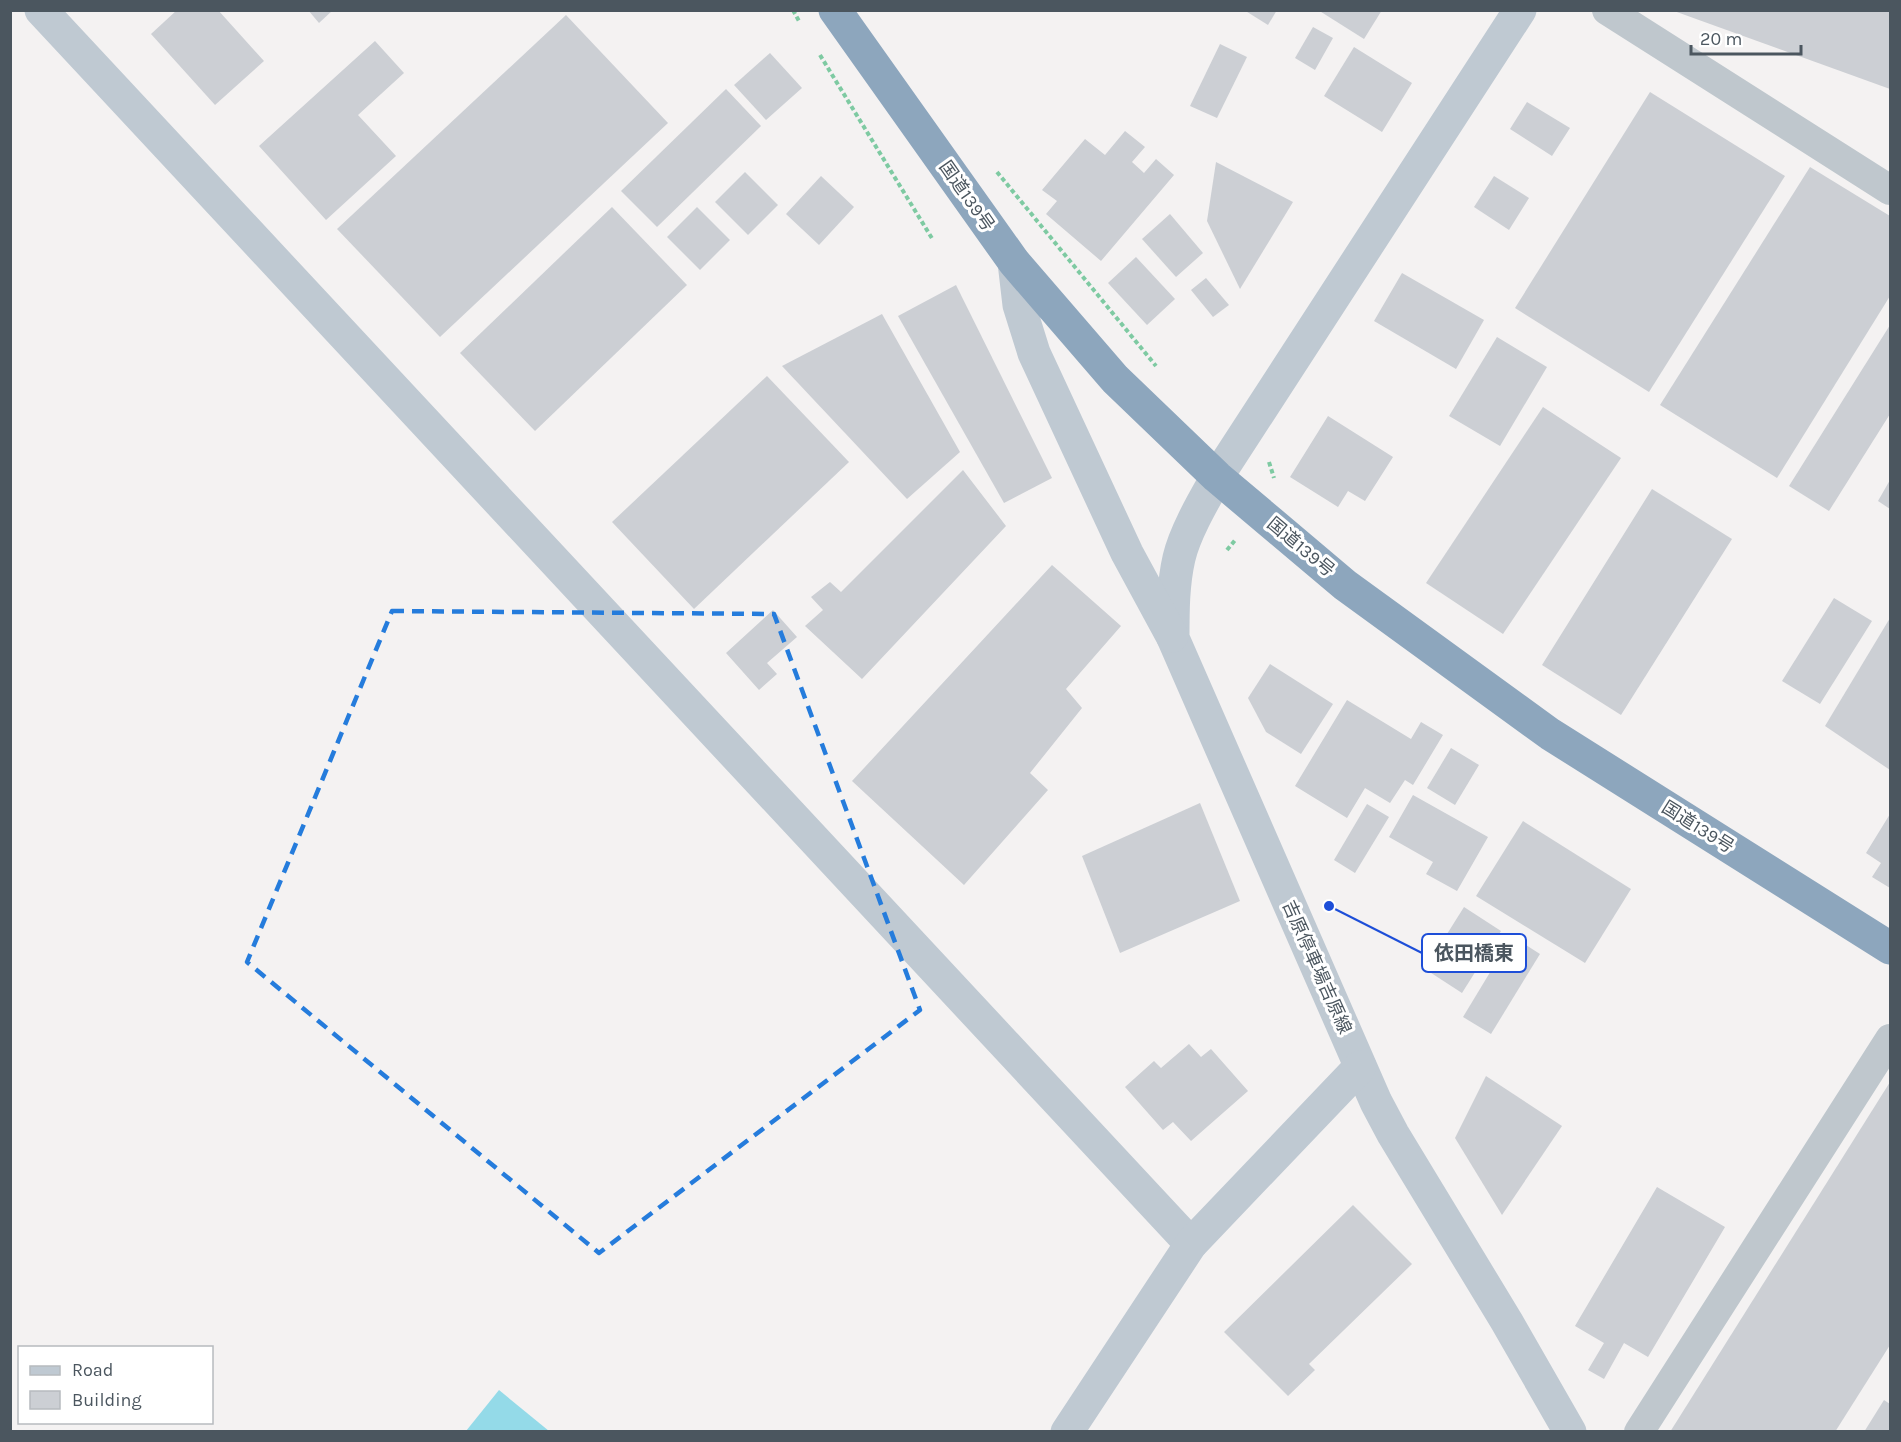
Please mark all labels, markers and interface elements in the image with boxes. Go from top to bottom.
scale bar [1691,18,1800,56]
text: 20 m [1700,28,1742,50]
street label: 国道139号 [935,157,999,235]
street label: 国道139号 [1263,513,1339,581]
street label: 国道139号 [1658,796,1738,858]
street label: 吉原停車場吉原線 [1278,897,1356,1037]
callout: 依田橋東 [1422,934,1526,972]
text: 依田橋東 [1434,942,1514,965]
legend [18,1346,213,1424]
text: Road [72,1359,113,1381]
text: Building [72,1389,142,1411]

